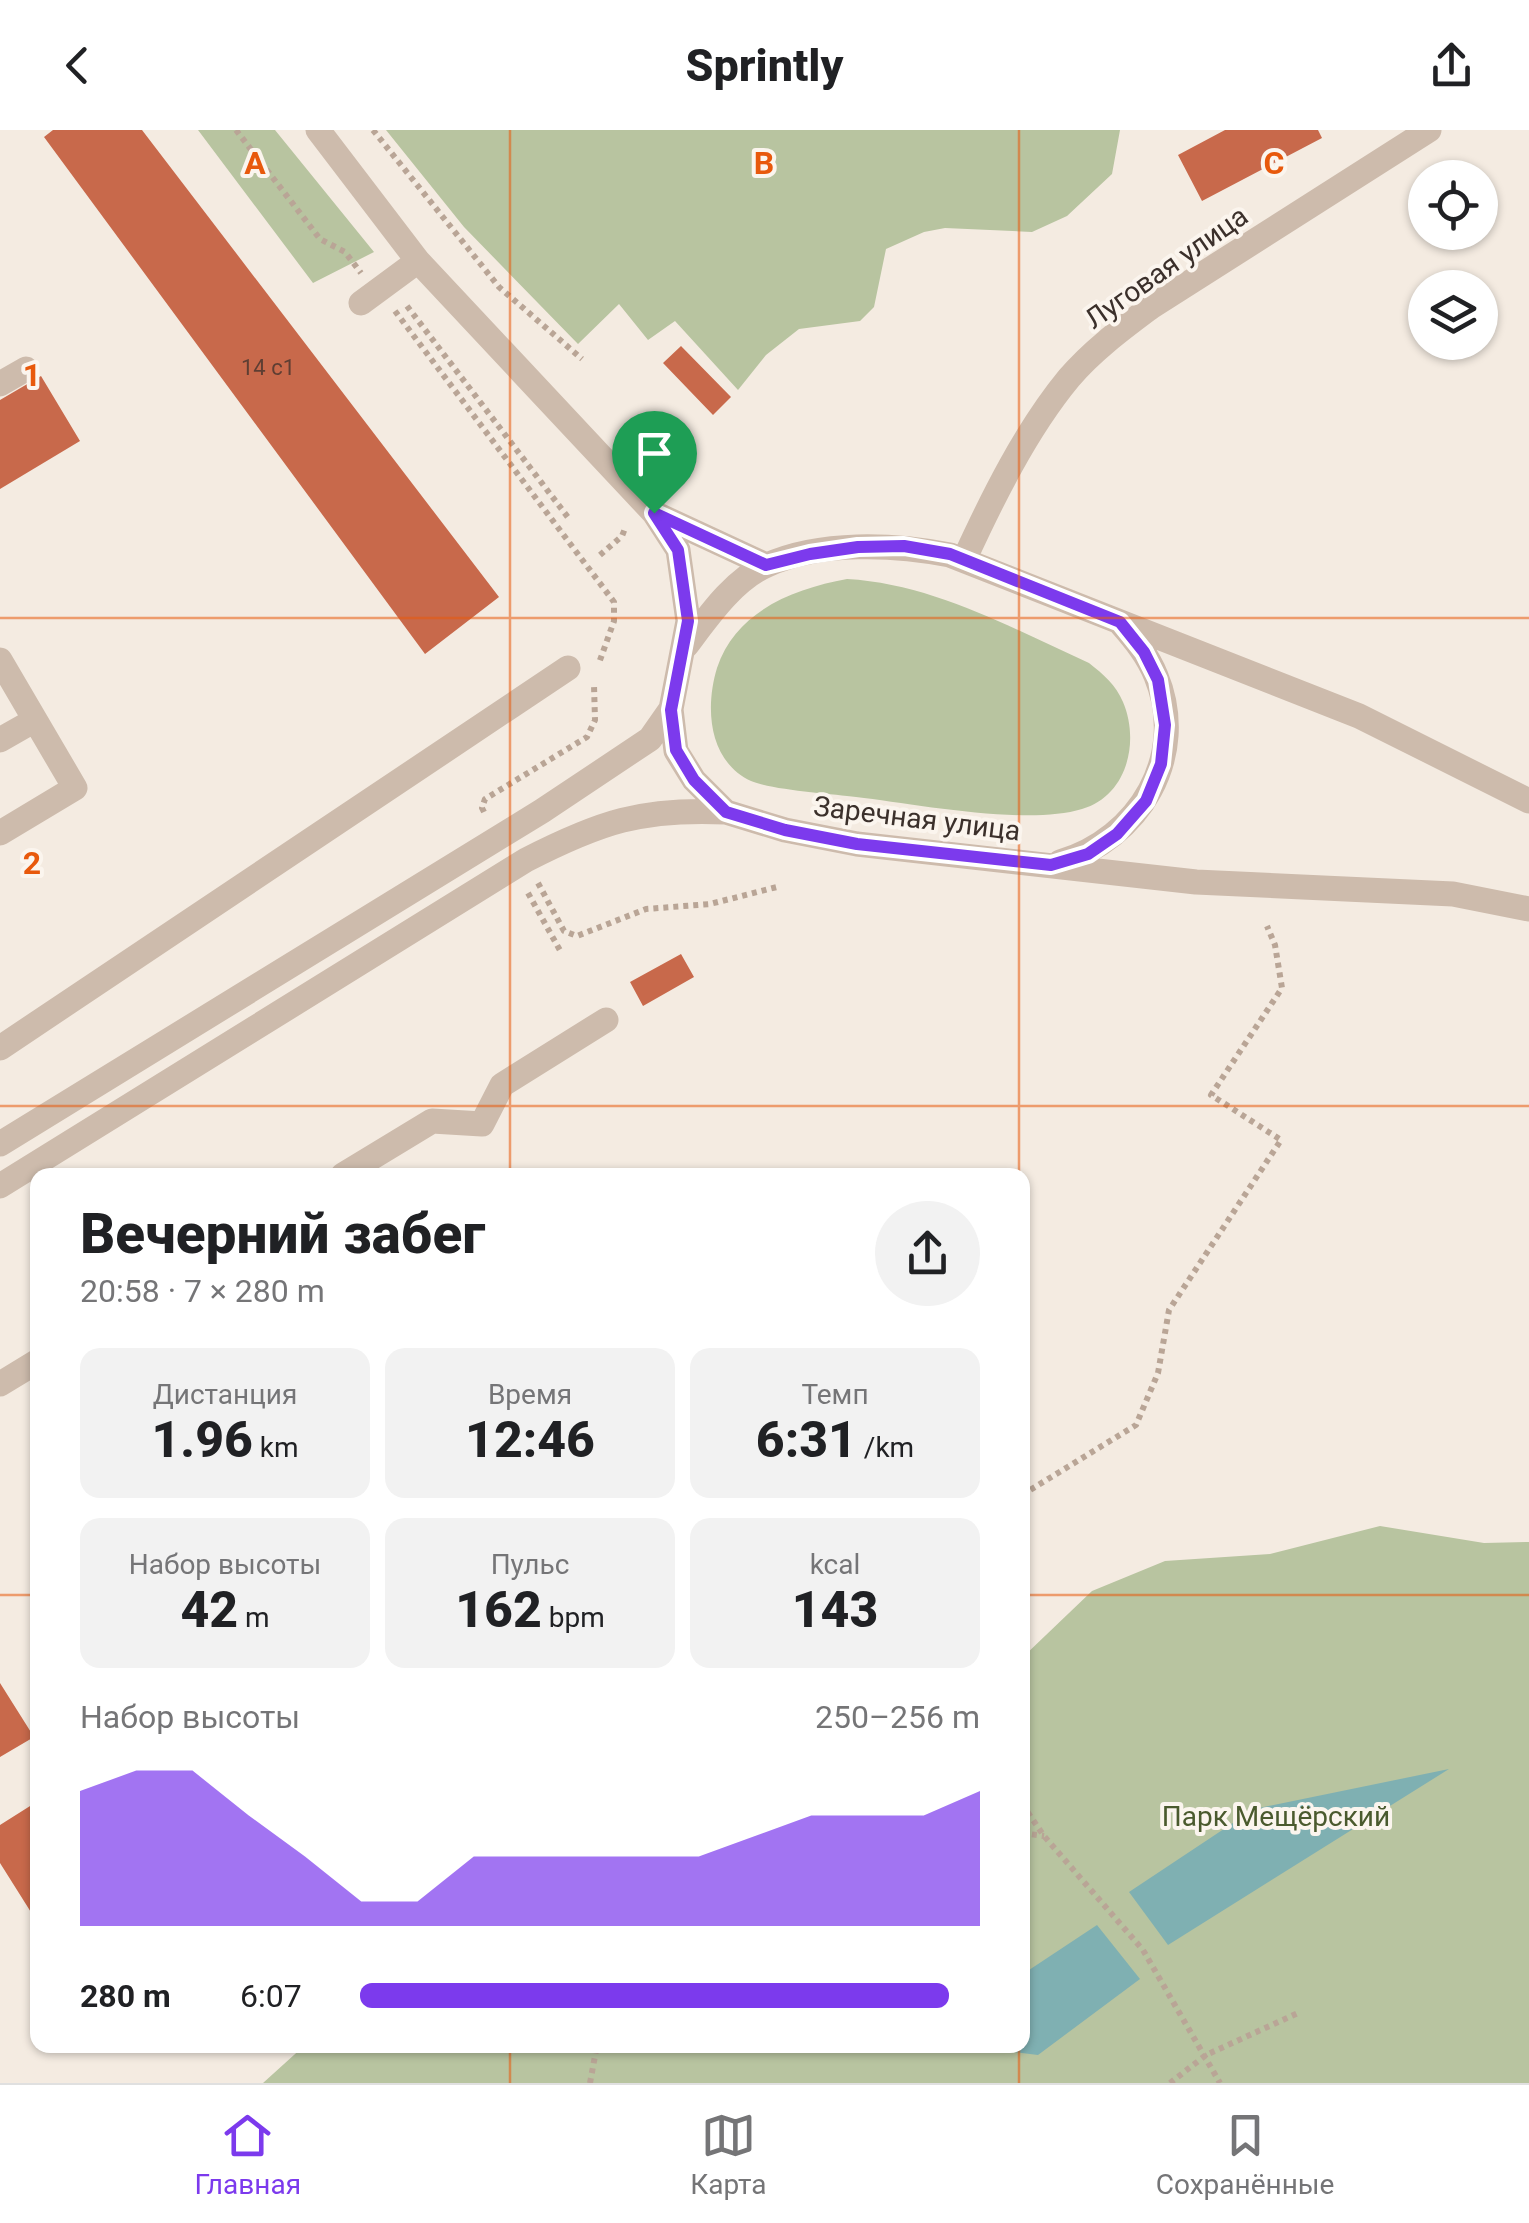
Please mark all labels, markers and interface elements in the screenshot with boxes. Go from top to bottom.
icon: back [50,38,105,93]
icon: share [1424,38,1479,93]
text: Sprintly [686,39,843,92]
text: A [244,144,266,182]
text: B [754,144,774,182]
text: C [1264,144,1284,182]
map controls [1408,160,1498,360]
button: locate [1408,160,1498,250]
street label: Луговая улица [1079,199,1254,336]
button: layers [1408,270,1498,360]
house number: 14 с1 [241,355,295,380]
text: 1 [23,356,41,394]
pin [612,411,697,514]
icon: arrive [627,426,682,481]
street label: Заречная улица [812,789,1022,848]
text: 2 [23,844,41,882]
button: share [875,1201,980,1306]
text: Вечерний забег [80,1202,485,1266]
text: 20:58 · 7 × 280 m [80,1272,325,1310]
text: Дистанция [153,1378,297,1411]
text: Время [488,1378,572,1411]
text: Темп [801,1378,869,1411]
text: 1.96 [151,1411,253,1469]
text: 12:46 [465,1411,595,1469]
text: 6:31 [756,1411,857,1469]
text: km [253,1431,299,1464]
text: /km [857,1431,914,1464]
text: Набор высоты [129,1548,321,1581]
text: Пульс [491,1548,569,1581]
text: kcal [810,1548,860,1581]
text: 42 [180,1581,238,1639]
text: 162 [455,1581,542,1639]
text: 143 [792,1581,878,1639]
text: m [238,1601,270,1634]
text: bpm [542,1601,605,1634]
text: Набор высоты [80,1698,300,1736]
text: 250–256 m [815,1698,980,1736]
park label: Парк Мещёрский [1162,1800,1390,1833]
text: 280 m [80,1977,171,2015]
text: 6:07 [240,1977,302,2015]
tab: Главная [195,2108,301,2201]
tab: Карта [690,2108,767,2201]
tab: Сохранённые [1156,2108,1334,2201]

